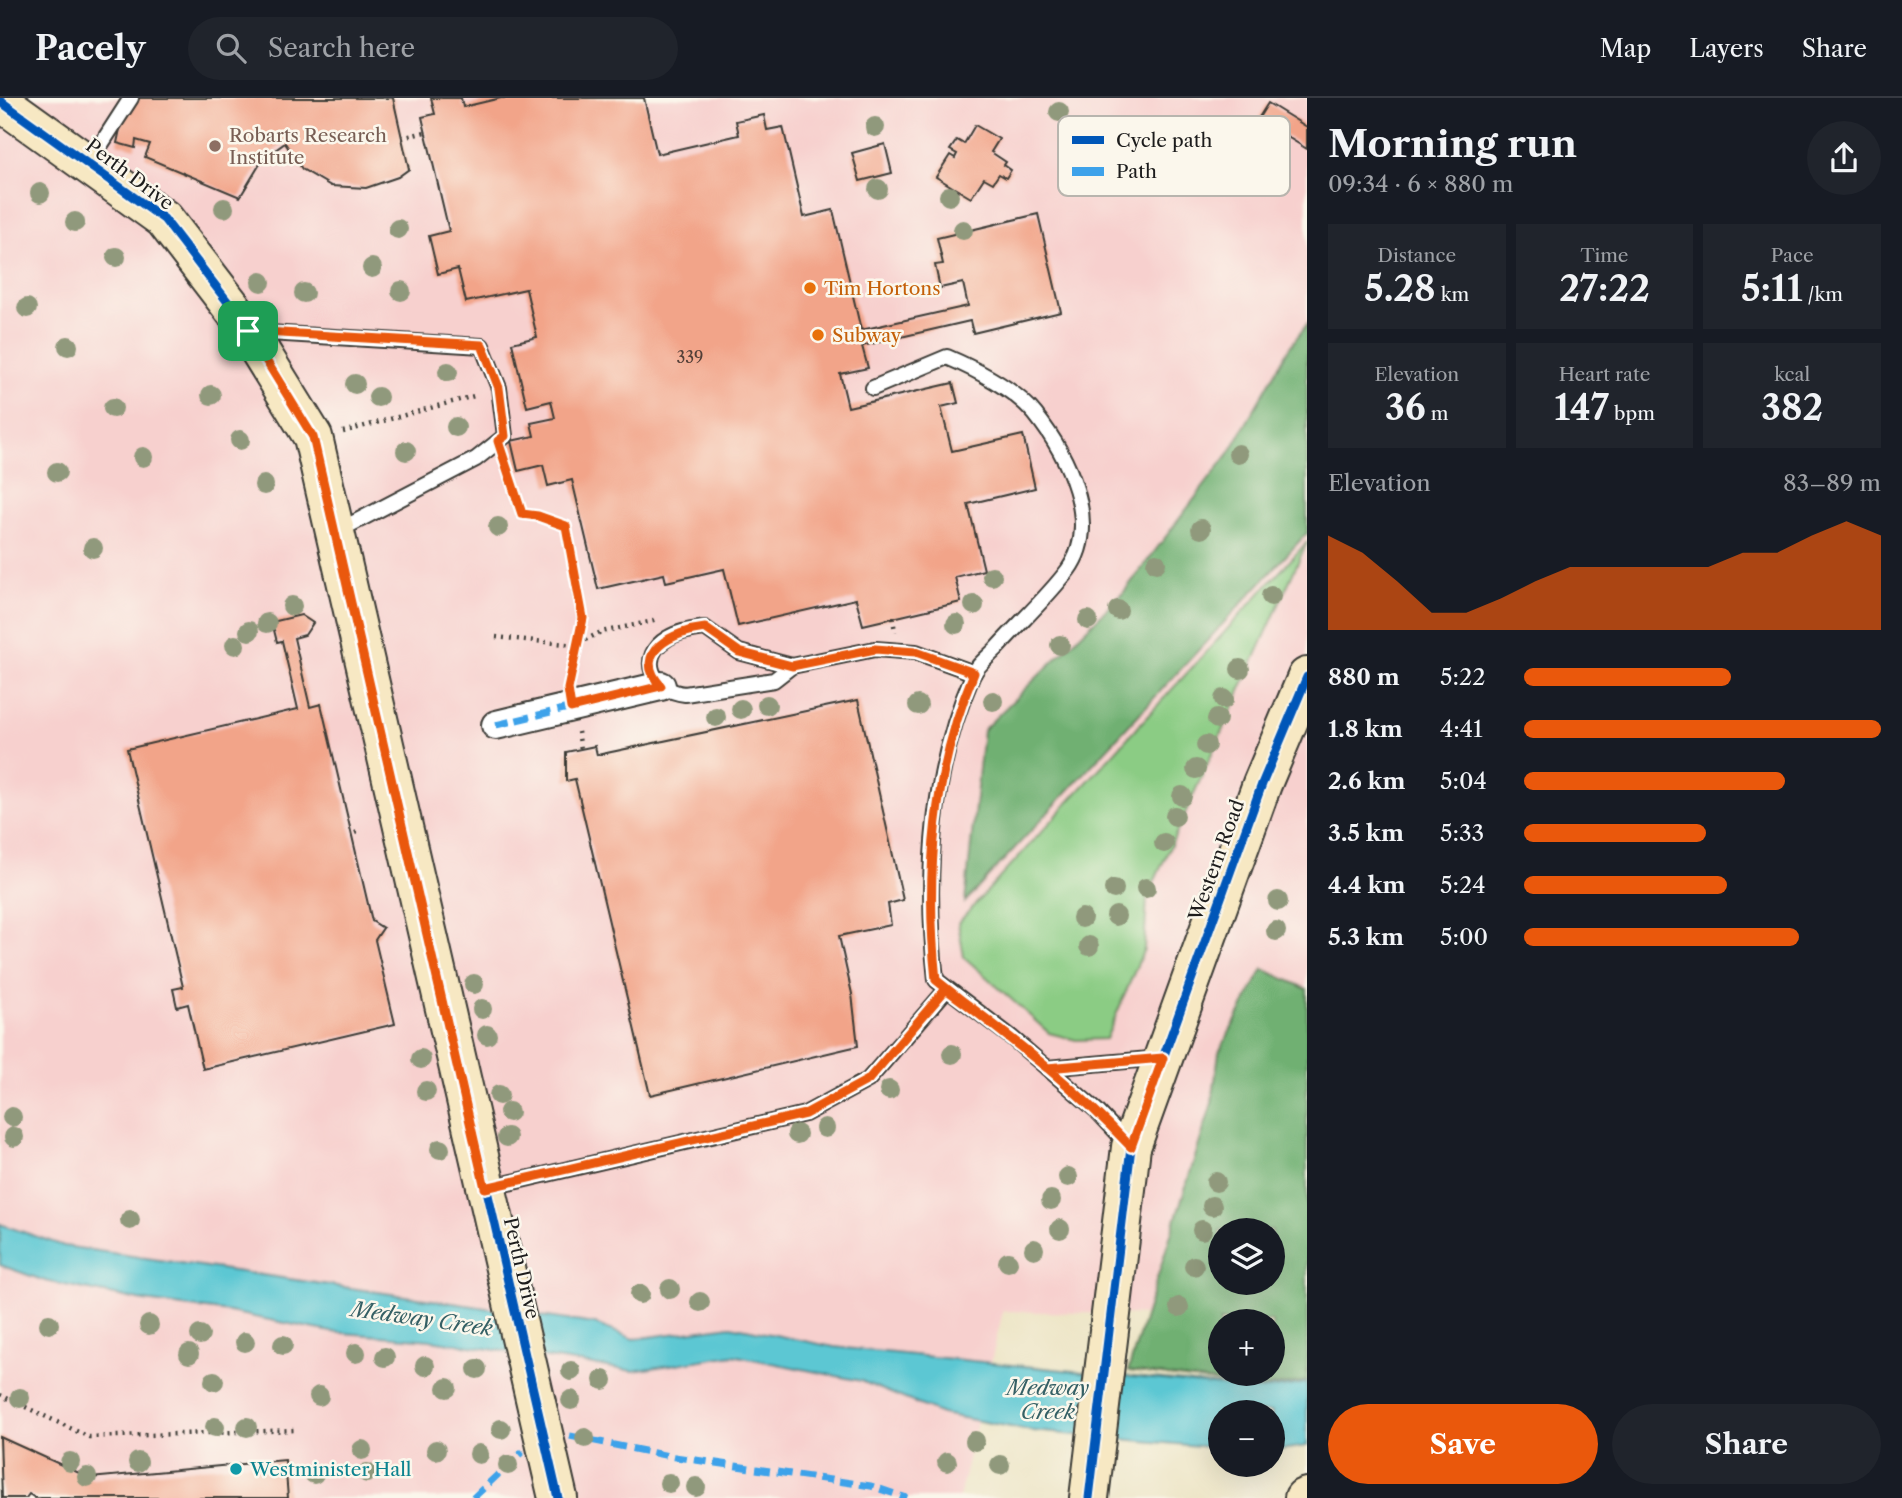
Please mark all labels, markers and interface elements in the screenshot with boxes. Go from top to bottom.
search box [188,17,678,80]
text: Pacely [35,28,146,69]
icon: search [212,29,250,67]
text: Search here [268,32,415,64]
text: Map [1600,34,1651,63]
text: Layers [1689,34,1764,63]
text: Share [1802,34,1867,63]
legend [1058,116,1290,196]
text: Morning run [1328,120,1577,167]
button: share [1807,121,1881,195]
place label: Robarts Research Institute [229,124,387,169]
text: Cycle path [1116,129,1212,152]
street label: Perth Drive [81,134,178,215]
marker: Robarts Research Institute [207,138,223,154]
text: Path [1116,160,1157,183]
text: 09:34 · 6 × 880 m [1328,170,1513,198]
text: Distance [1378,244,1456,267]
text: Time [1580,244,1629,267]
text: Pace [1771,244,1814,267]
text: 5.28 [1364,267,1436,310]
text: 27:22 [1559,267,1650,310]
text: 5:11 [1741,267,1802,310]
place label: Tim Hortons [824,277,941,300]
marker: Tim Hortons [802,280,818,296]
text: km [1436,283,1469,306]
text: /km [1802,283,1843,306]
pin [218,301,278,361]
icon: arrive [229,312,267,350]
place label: Subway [832,324,902,347]
marker: Subway [810,327,826,343]
house number: 339 [677,347,704,367]
text: Elevation [1374,363,1459,386]
text: Heart rate [1559,363,1650,386]
text: kcal [1774,363,1810,386]
text: 36 [1385,386,1426,429]
text: 147 [1554,386,1609,429]
text: 382 [1761,386,1823,429]
text: m [1426,402,1449,425]
text: bpm [1609,402,1655,425]
text: Elevation [1328,469,1431,497]
text: 83–89 m [1783,469,1881,497]
text: 880 m [1328,663,1400,691]
text: 5:22 [1440,663,1485,691]
text: 1.8 km [1328,715,1403,743]
text: 4:41 [1440,715,1483,743]
text: 2.6 km [1328,767,1406,795]
text: 5:04 [1440,767,1487,795]
street label: Western Road [1184,796,1249,925]
text: 3.5 km [1328,819,1404,847]
text: 5:33 [1440,819,1484,847]
text: 4.4 km [1328,871,1405,899]
text: 5:24 [1440,871,1485,899]
text: 5.3 km [1328,923,1404,951]
text: 5:00 [1440,923,1488,951]
street label: Perth Drive [499,1215,544,1321]
map controls [1208,1218,1285,1477]
button: layers [1208,1218,1285,1295]
water label: Medway Creek [347,1296,495,1341]
button: + [1208,1309,1285,1386]
water label: Medway Creek [1004,1375,1090,1424]
button: − [1208,1400,1285,1477]
button: Save [1328,1404,1598,1484]
button: Share [1612,1404,1881,1484]
place label: Westminister Hall [249,1458,412,1481]
marker: Westminister Hall [228,1461,244,1477]

